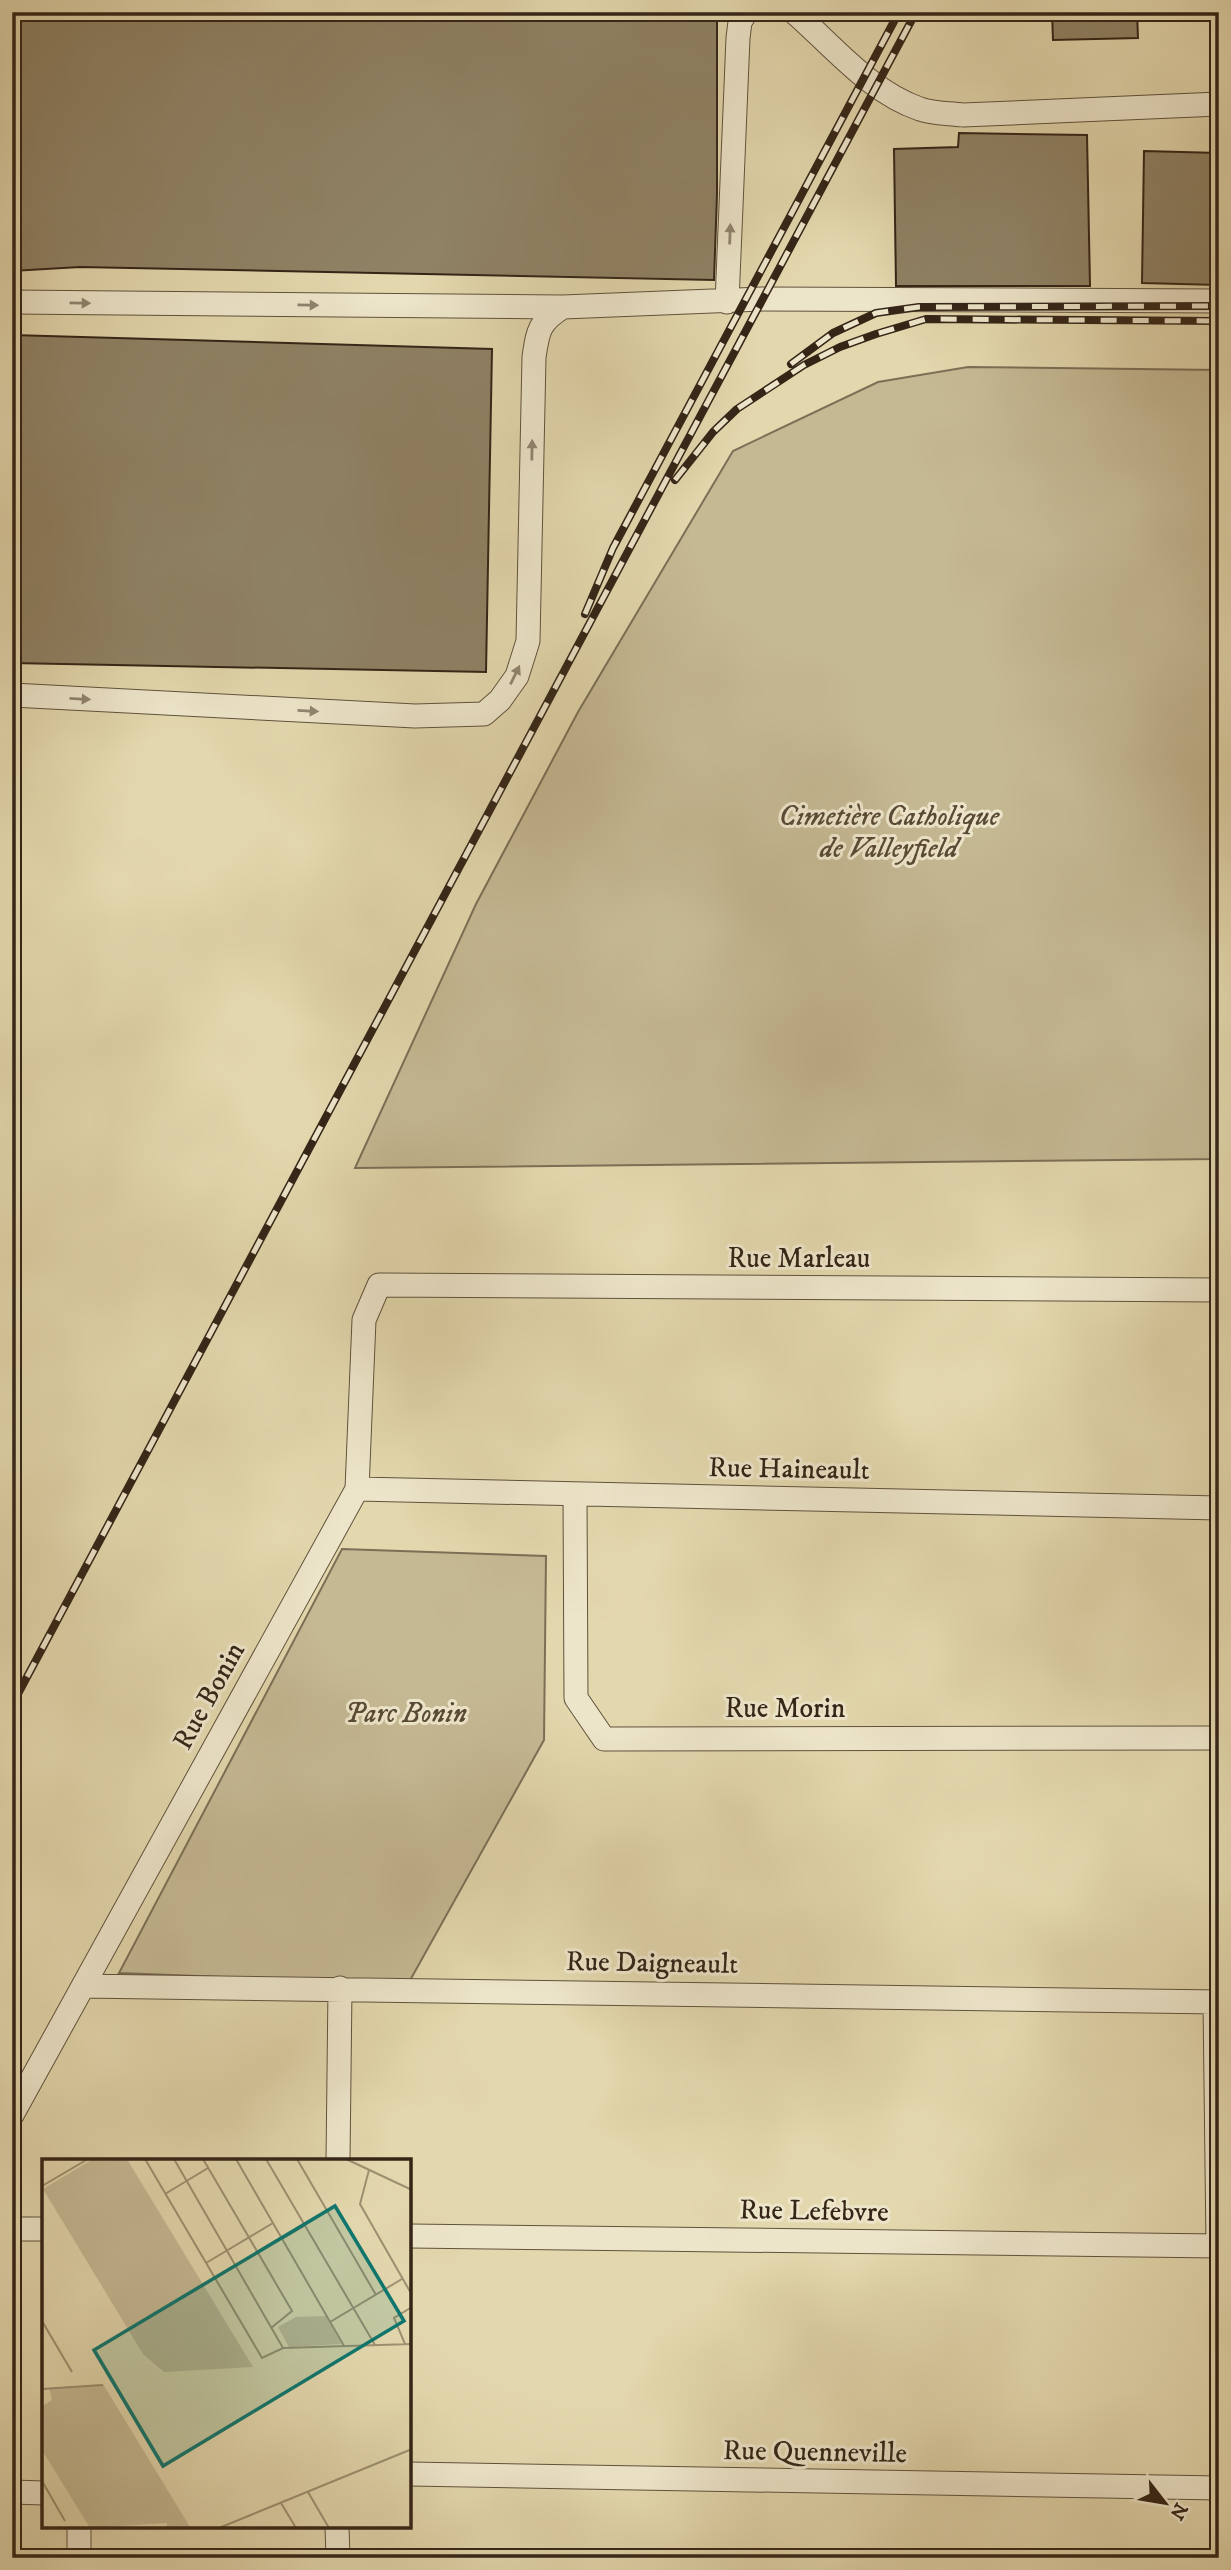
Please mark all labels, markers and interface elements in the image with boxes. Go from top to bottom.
one-way arrow [724,222,735,244]
one-way arrow [70,297,92,309]
one-way arrow [297,299,319,311]
one-way arrow [526,438,538,460]
one-way arrow [510,665,521,685]
one-way arrow [70,693,92,704]
one-way arrow [297,705,319,716]
park label: Cimetière Catholique de Valleyfield [779,799,1001,866]
street label: Rue Marleau [728,1241,870,1276]
street label: Rue Haineault [708,1450,870,1488]
street label: Rue Bonin [165,1636,253,1756]
street label: Rue Morin [725,1691,846,1726]
park label: Parc Bonin [345,1696,467,1731]
street label: Rue Daigneault [566,1944,738,1982]
inset map [42,2159,411,2528]
street label: Rue Lefebvre [739,2192,889,2230]
street label: Rue Quenneville [723,2433,907,2471]
north arrow [1130,2468,1200,2538]
text: N [1164,2498,1192,2524]

